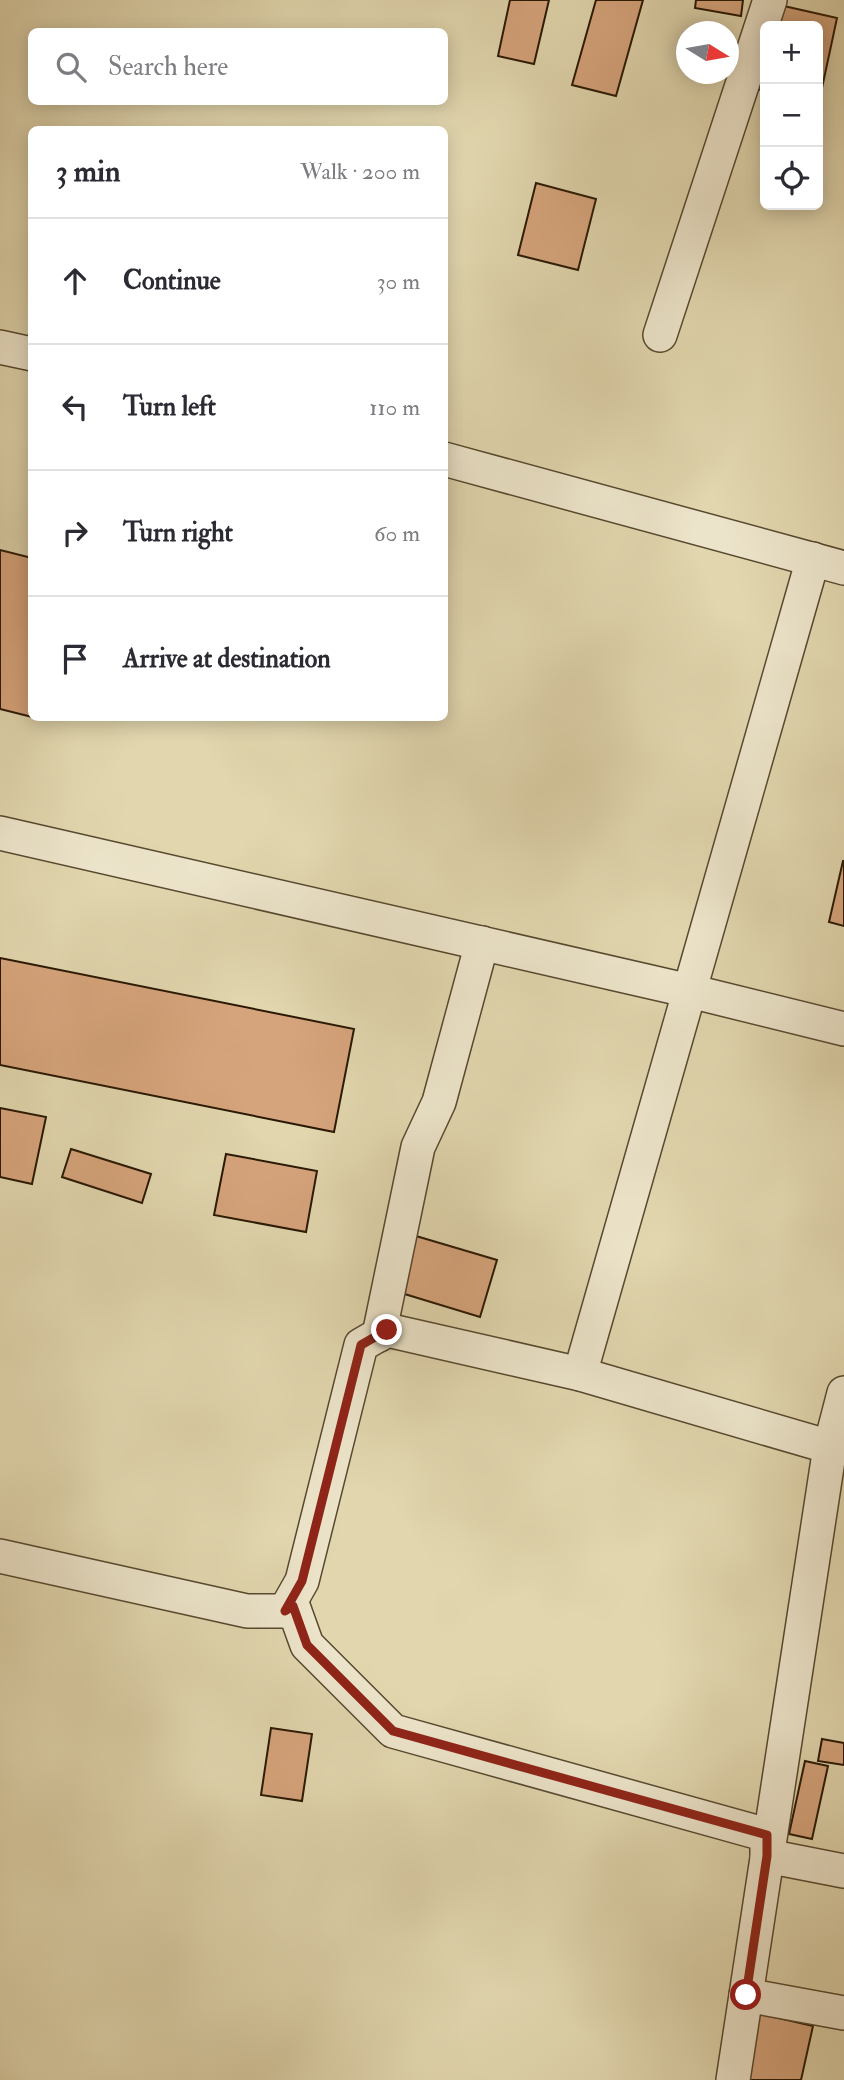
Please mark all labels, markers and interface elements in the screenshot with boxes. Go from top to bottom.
north arrow [676,21,739,84]
map controls [760,21,823,210]
button: + [760,21,823,84]
search box [28,28,448,105]
icon: search [52,48,90,86]
text: Search here [108,51,228,83]
button: − [760,84,823,147]
button: locate [760,147,823,210]
text: 3 min [56,153,121,190]
text: Walk · 200 m [300,157,420,186]
icon: ahead [56,262,94,300]
text: Continue [123,265,221,297]
text: 30 m [377,267,420,296]
icon: left [56,388,94,426]
text: Turn left [123,391,216,423]
text: 110 m [369,393,420,422]
icon: right [56,514,94,552]
text: Turn right [123,517,233,549]
text: 60 m [374,519,420,548]
icon: arrive [56,640,94,678]
text: Arrive at destination [123,643,331,675]
route end [371,1314,402,1345]
route start [730,1979,761,2010]

